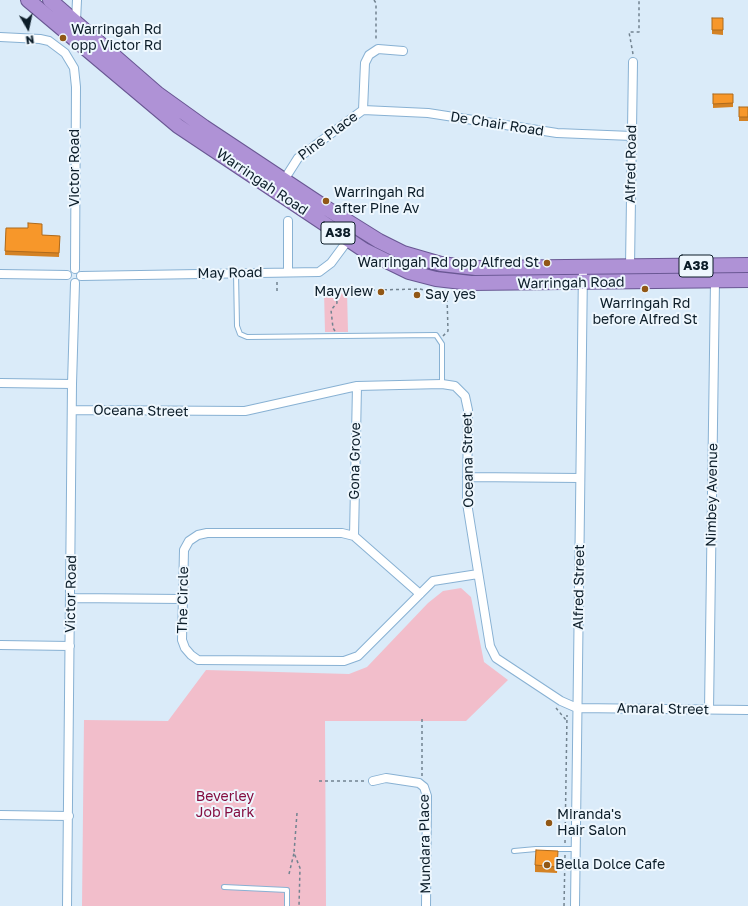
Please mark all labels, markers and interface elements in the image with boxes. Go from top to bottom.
north arrow [8,8,48,48]
place label: Warringah Rd opp Victor Rd [71,22,162,54]
text: N [25,33,35,47]
marker: Warringah Rd opp Victor Rd [58,33,68,43]
street label: Pine Place [295,108,361,164]
street label: De Chair Road [449,108,545,140]
street label: Alfred Road [622,125,640,203]
street label: Victor Road [67,129,83,207]
street label: Warringah Road [213,145,311,219]
place label: Warringah Rd after Pine Av [334,185,425,218]
marker: Warringah Rd after Pine Av [321,196,331,206]
road number: A38 [321,222,355,244]
place label: Warringah Rd opp Alfred St [357,255,539,271]
road number: A38 [679,255,713,277]
marker: Warringah Rd opp Alfred St [542,258,552,268]
street label: May Road [197,264,263,282]
street label: Warringah Road [517,274,625,292]
place label: Mayview [314,284,373,300]
marker: Warringah Rd before Alfred St [640,284,650,294]
marker: Mayview [376,287,386,297]
place label: Say yes [425,287,476,303]
marker: Say yes [412,290,422,300]
place label: Warringah Rd before Alfred St [592,296,698,328]
street label: Oceana Street [93,402,189,420]
street label: Oceana Street [459,412,477,508]
street label: Gona Grove [346,422,364,500]
street label: Nimbey Avenue [703,443,721,547]
street label: Alfred Street [570,544,588,630]
street label: Victor Road [62,555,80,633]
street label: The Circle [174,566,192,634]
street label: Amaral Street [617,700,709,718]
park label: Beverley Job Park [196,789,254,822]
street label: Mundara Place [416,794,434,894]
place label: Miranda's Hair Salon [557,807,626,840]
marker: Miranda's Hair Salon [544,818,554,828]
place label: Bella Dolce Cafe [555,857,665,873]
marker: Bella Dolce Cafe [542,860,552,870]

